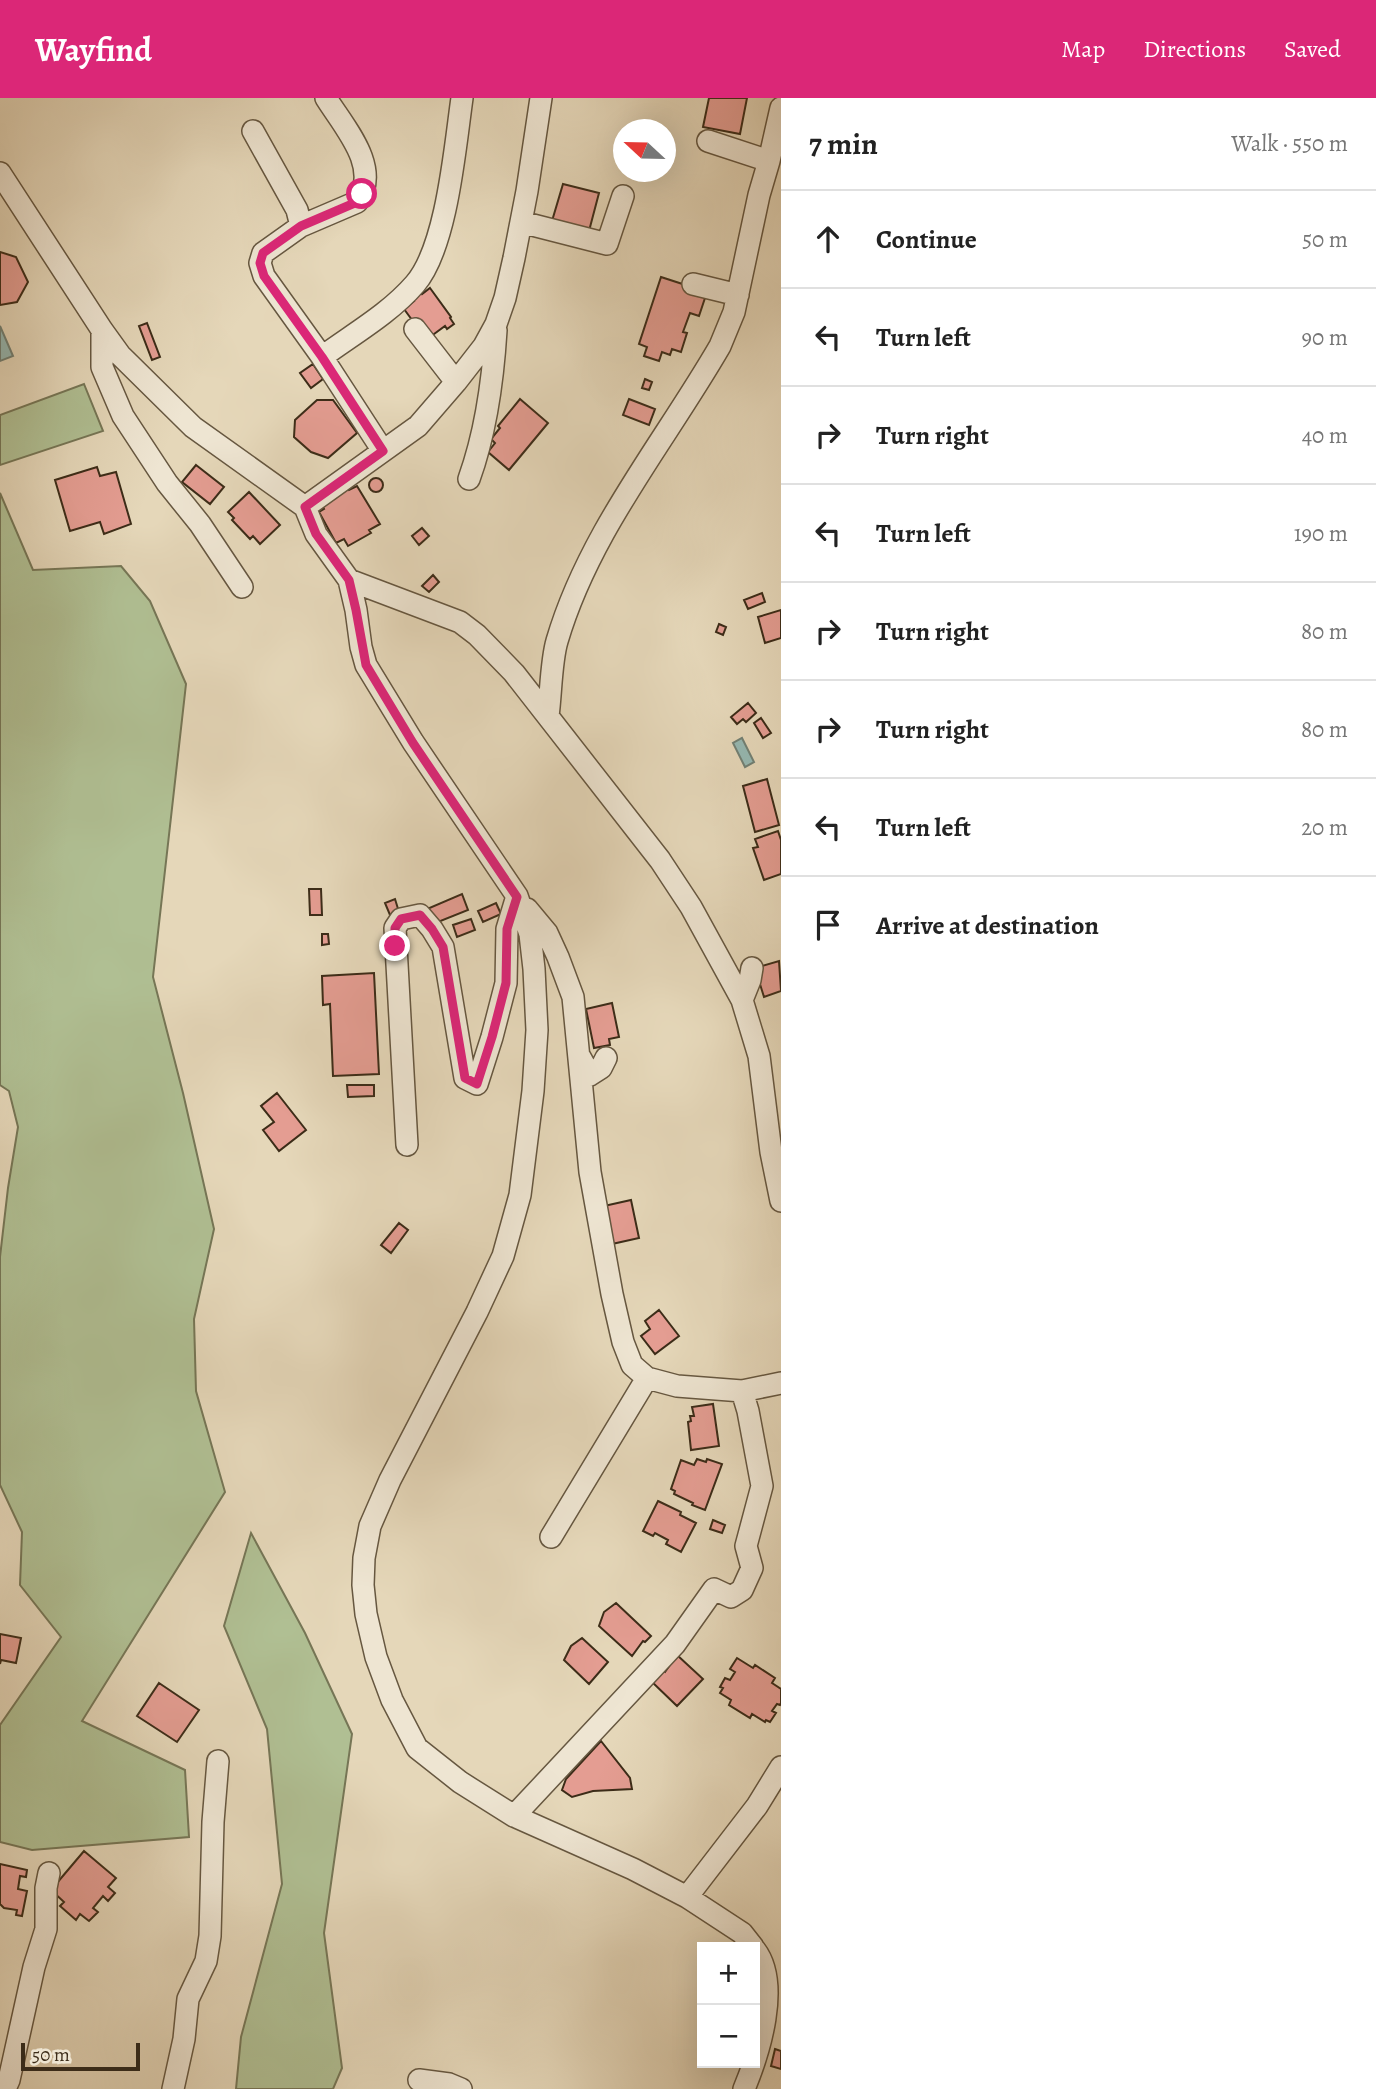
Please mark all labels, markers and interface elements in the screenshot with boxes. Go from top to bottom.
text: Wayfind [35,27,152,72]
text: Map [1061,33,1105,65]
text: Directions [1143,33,1246,65]
text: Saved [1284,33,1341,65]
north arrow [613,119,676,182]
text: 7 min [809,124,878,164]
text: Walk · 550 m [1231,128,1348,159]
route start [346,178,377,209]
icon: ahead [809,220,847,258]
text: Continue [876,222,977,257]
text: 50 m [1302,224,1348,255]
icon: left [809,318,847,356]
text: Turn left [876,320,971,355]
text: 90 m [1302,322,1348,353]
icon: right [809,416,847,454]
text: Turn right [876,418,989,453]
text: 40 m [1302,420,1348,451]
icon: left [809,514,847,552]
text: Turn left [876,516,971,551]
text: 190 m [1294,518,1348,549]
icon: right [809,612,847,650]
text: Turn right [876,614,989,649]
text: 80 m [1301,616,1348,647]
icon: right [809,710,847,748]
text: Turn right [876,712,989,747]
text: 80 m [1301,714,1348,745]
icon: left [809,808,847,846]
text: Turn left [876,810,971,845]
text: 20 m [1301,812,1348,843]
icon: arrive [809,906,847,944]
text: Arrive at destination [876,908,1099,943]
route end [379,930,410,961]
map controls [697,1942,760,2068]
button: + [697,1942,760,2005]
button: − [697,2005,760,2068]
scale bar [21,2040,140,2072]
text: 50 m [32,2042,70,2068]

